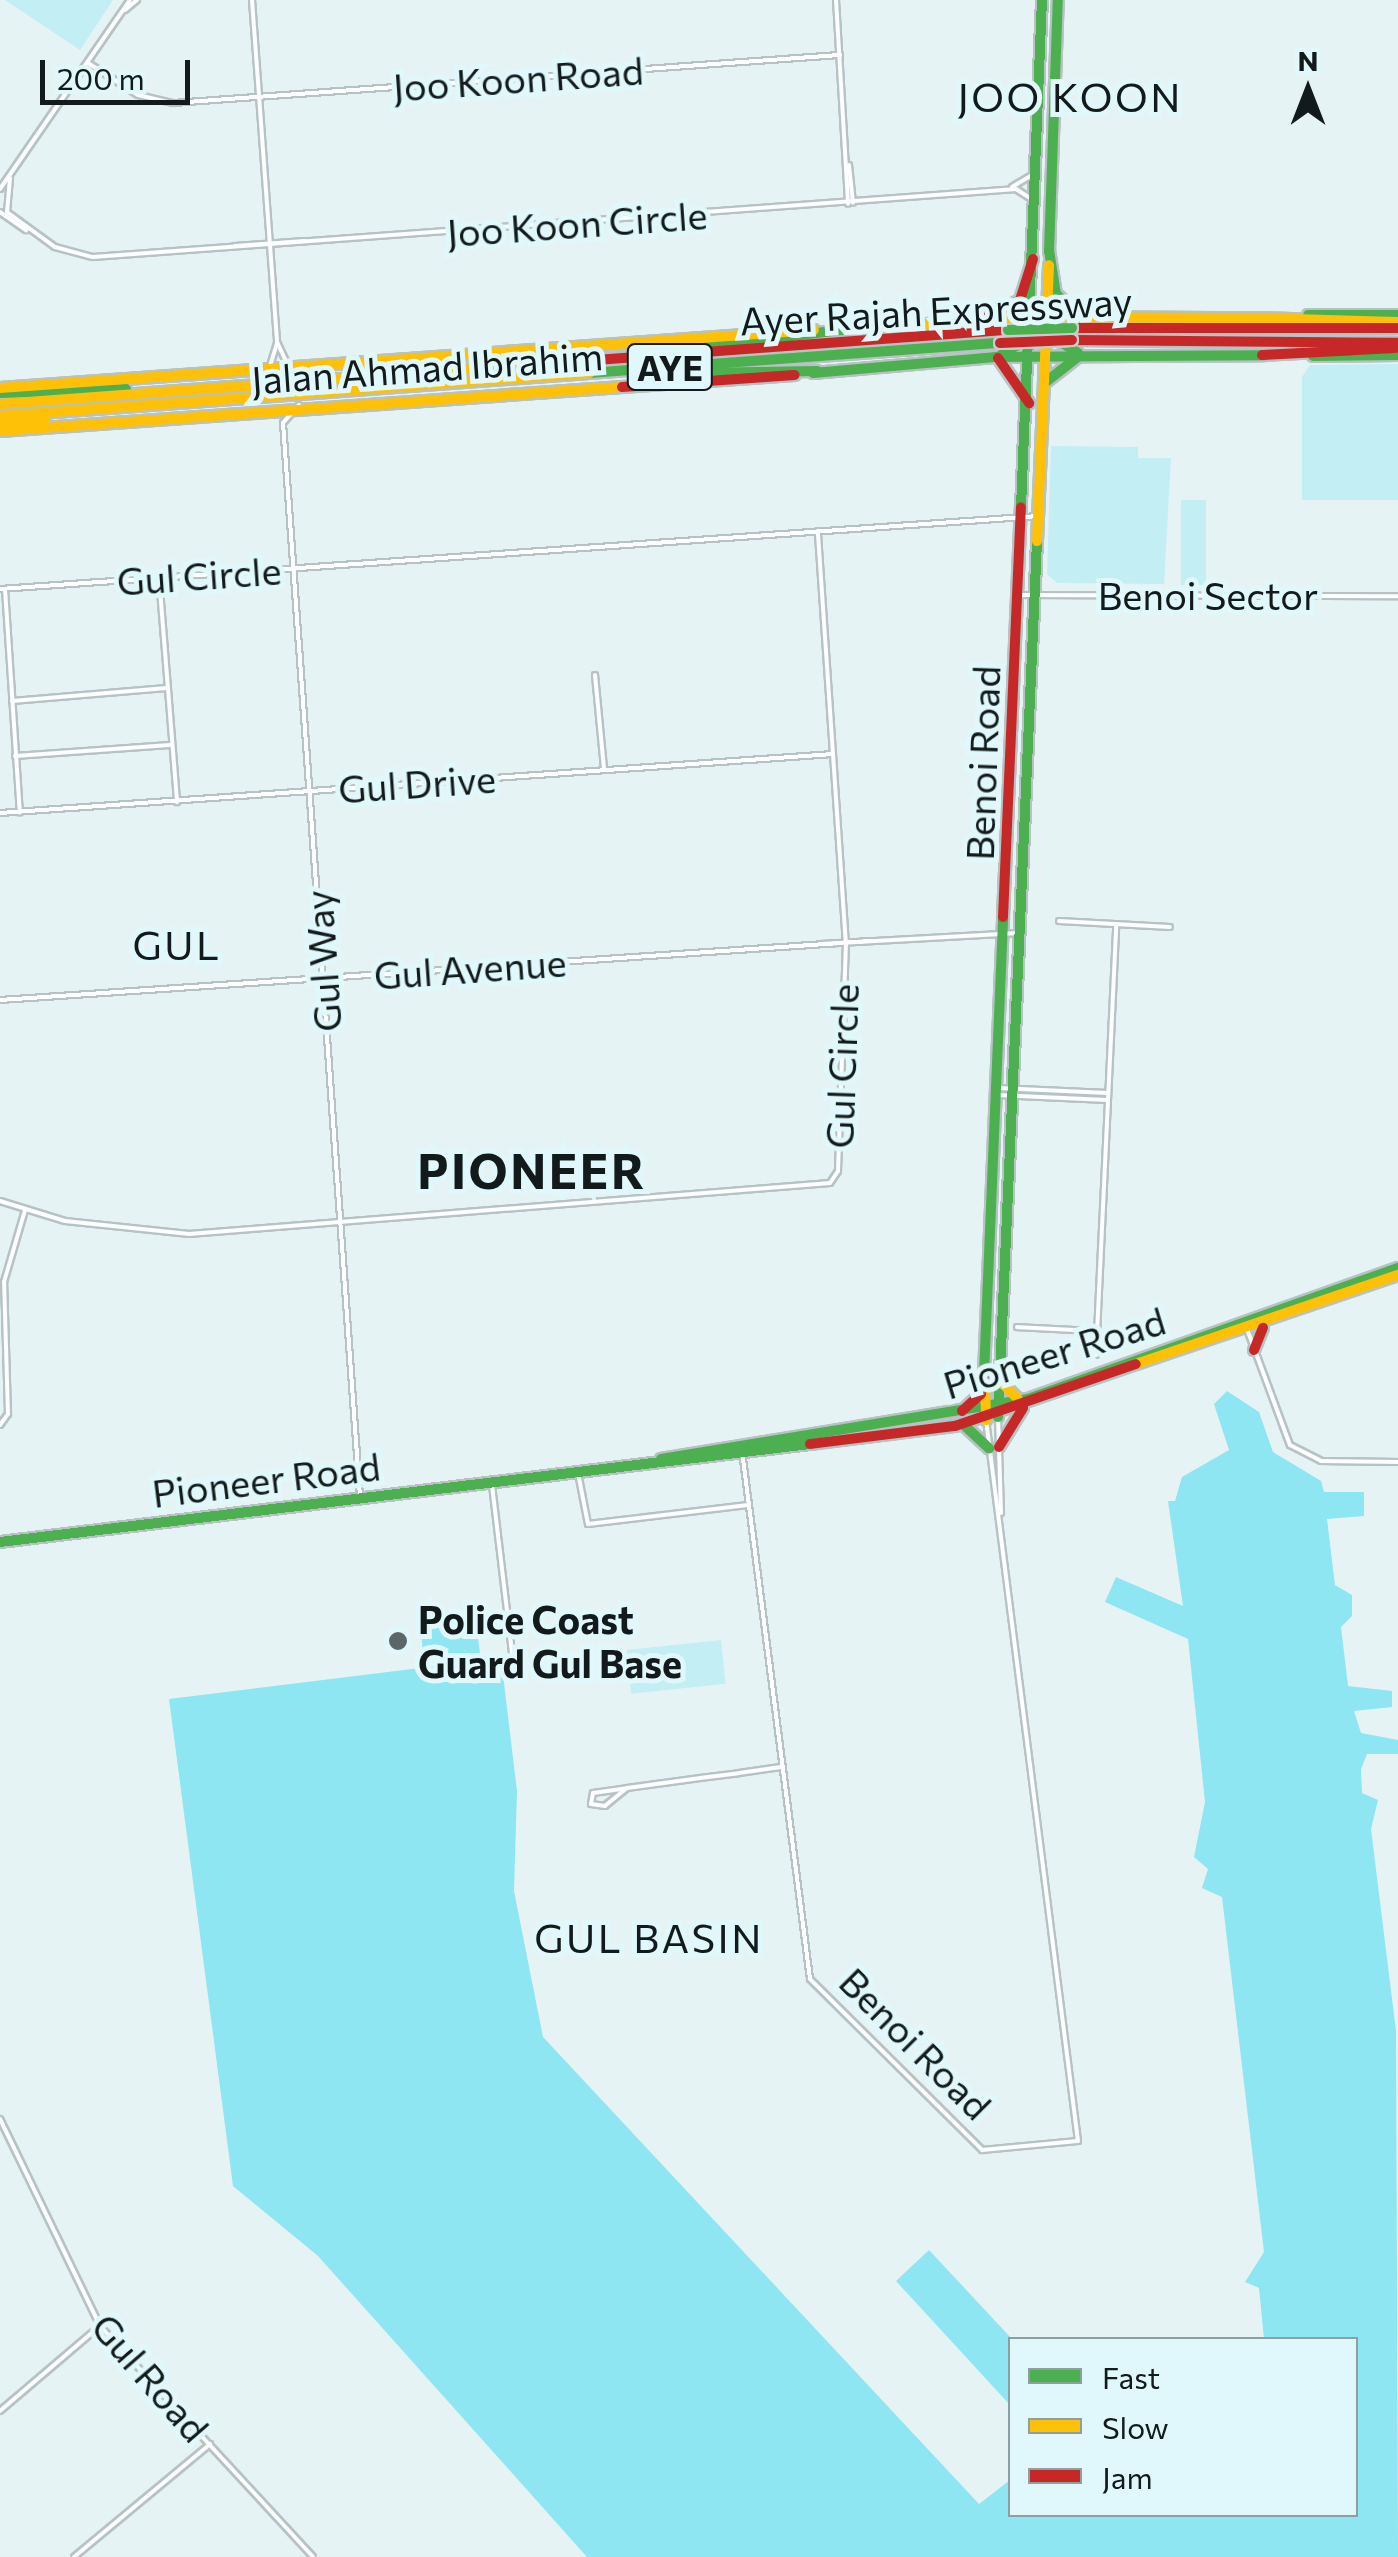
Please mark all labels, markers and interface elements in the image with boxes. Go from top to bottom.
scale bar [45,40,195,102]
north arrow [1258,40,1358,140]
text: N [1298,43,1319,77]
street label: Joo Koon Road [391,46,645,110]
text: 200 m [57,59,145,96]
district label: JOO KOON [957,72,1183,120]
street label: Joo Koon Circle [445,191,709,255]
street label: Ayer Rajah Expressway [738,277,1134,343]
street label: Jalan Ahmad Ibrahim [250,332,604,402]
road number: AYE [625,337,715,397]
street label: Gul Circle [115,547,283,603]
street label: Benoi Sector [1098,572,1318,618]
street label: Benoi Road [956,665,1008,861]
street label: Gul Drive [337,755,497,811]
street label: Gul Way [294,889,350,1033]
district label: GUL [133,920,221,968]
street label: Gul Avenue [372,939,568,997]
street label: Gul Circle [815,983,867,1149]
district label: PIONEER [417,1141,647,1199]
street label: Pioneer Road [938,1297,1170,1407]
street label: Pioneer Road [149,1442,383,1516]
place label: Police Coast Guard Gul Base [418,1596,682,1686]
marker: Police Coast Guard Gul Base [387,1630,409,1652]
district label: GUL BASIN [534,1913,764,1961]
street label: Benoi Road [831,1958,1001,2128]
street label: Gul Road [83,2304,219,2450]
legend [1008,2337,1358,2517]
text: Fast [1102,2358,1160,2395]
text: Slow [1102,2408,1169,2445]
text: Jam [1102,2458,1153,2495]

